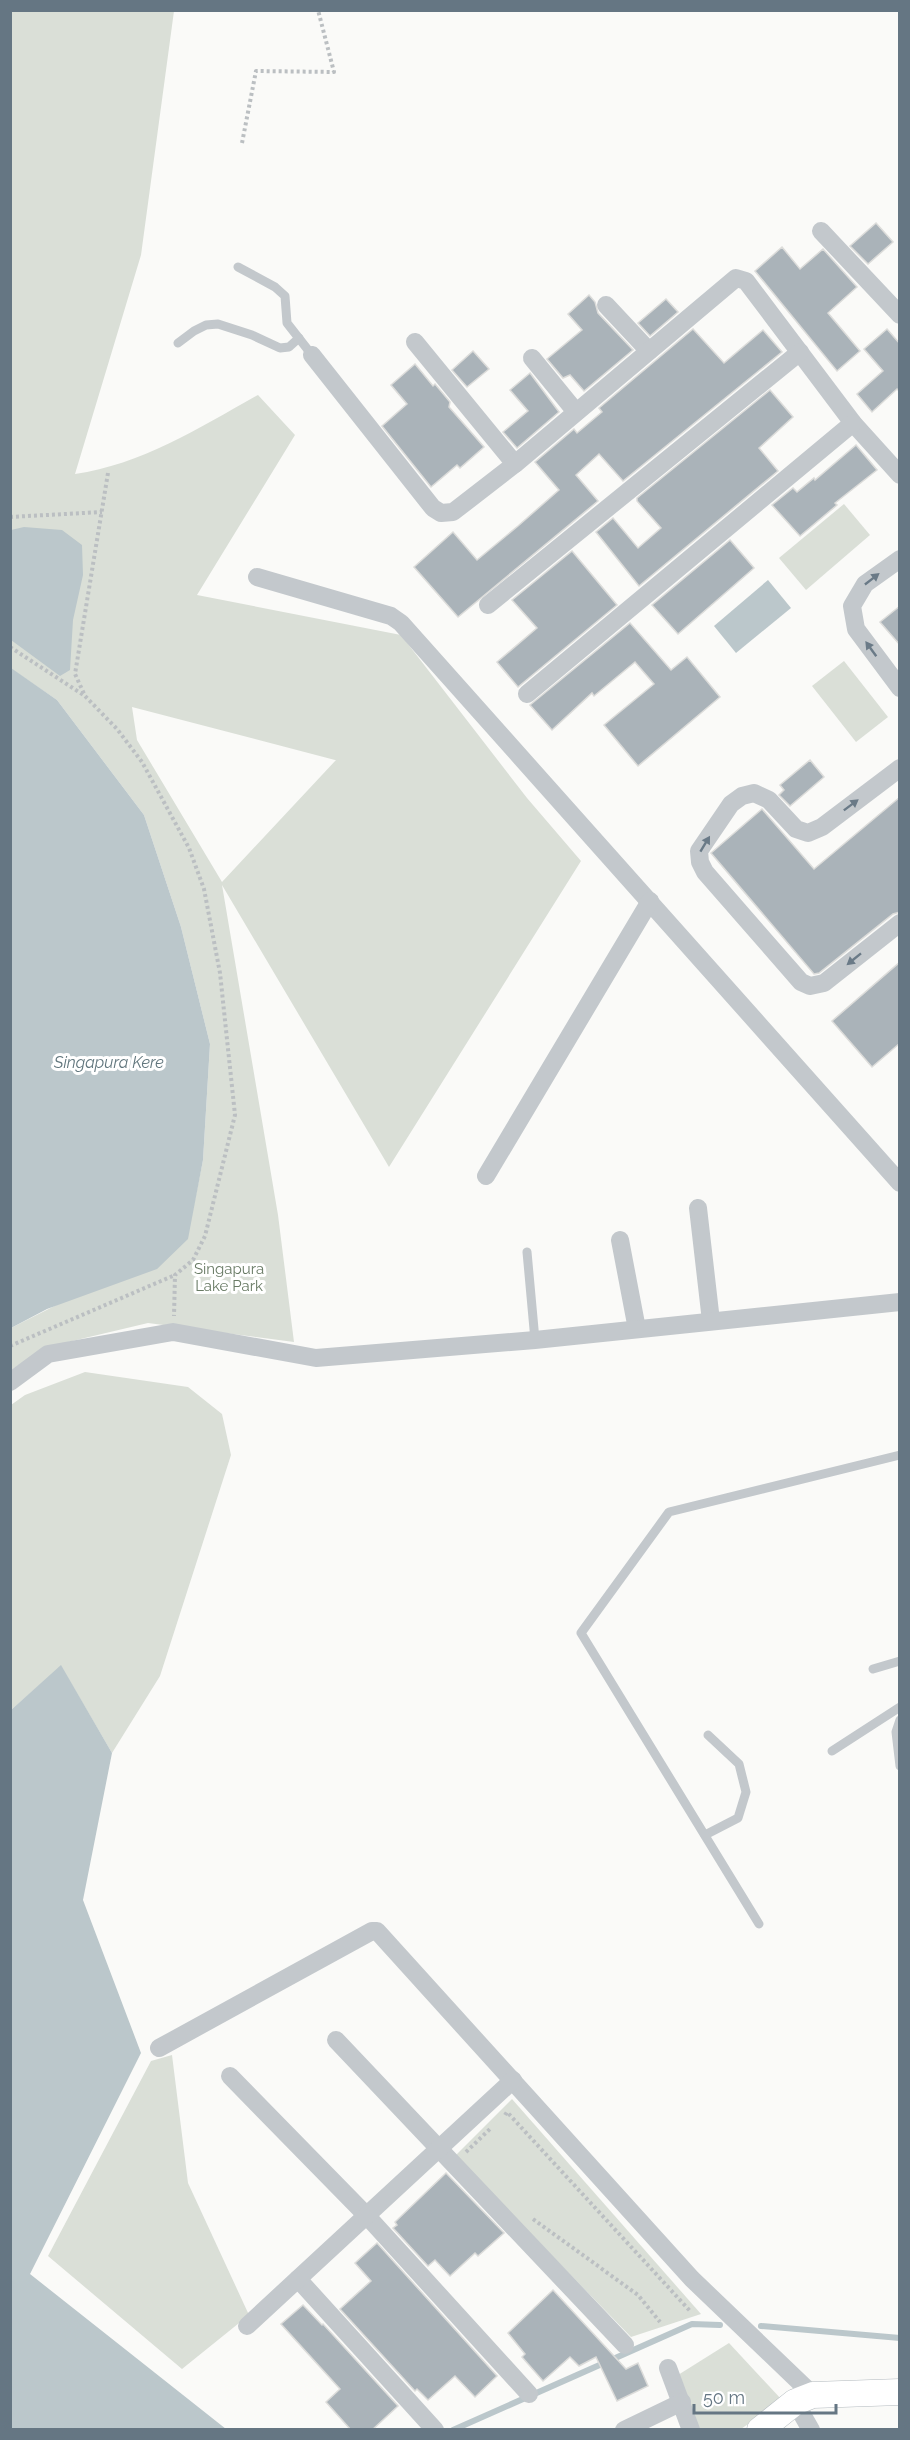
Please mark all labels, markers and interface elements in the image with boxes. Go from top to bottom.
one-way arrow [864,573,880,586]
one-way arrow [865,642,877,658]
one-way arrow [844,799,859,811]
one-way arrow [699,836,710,852]
one-way arrow [846,953,862,966]
water label: Singapura Kere [53,1053,164,1072]
park label: Singapura Lake Park [194,1260,264,1295]
scale bar [694,2377,836,2415]
text: 50 m [703,2387,745,2408]

